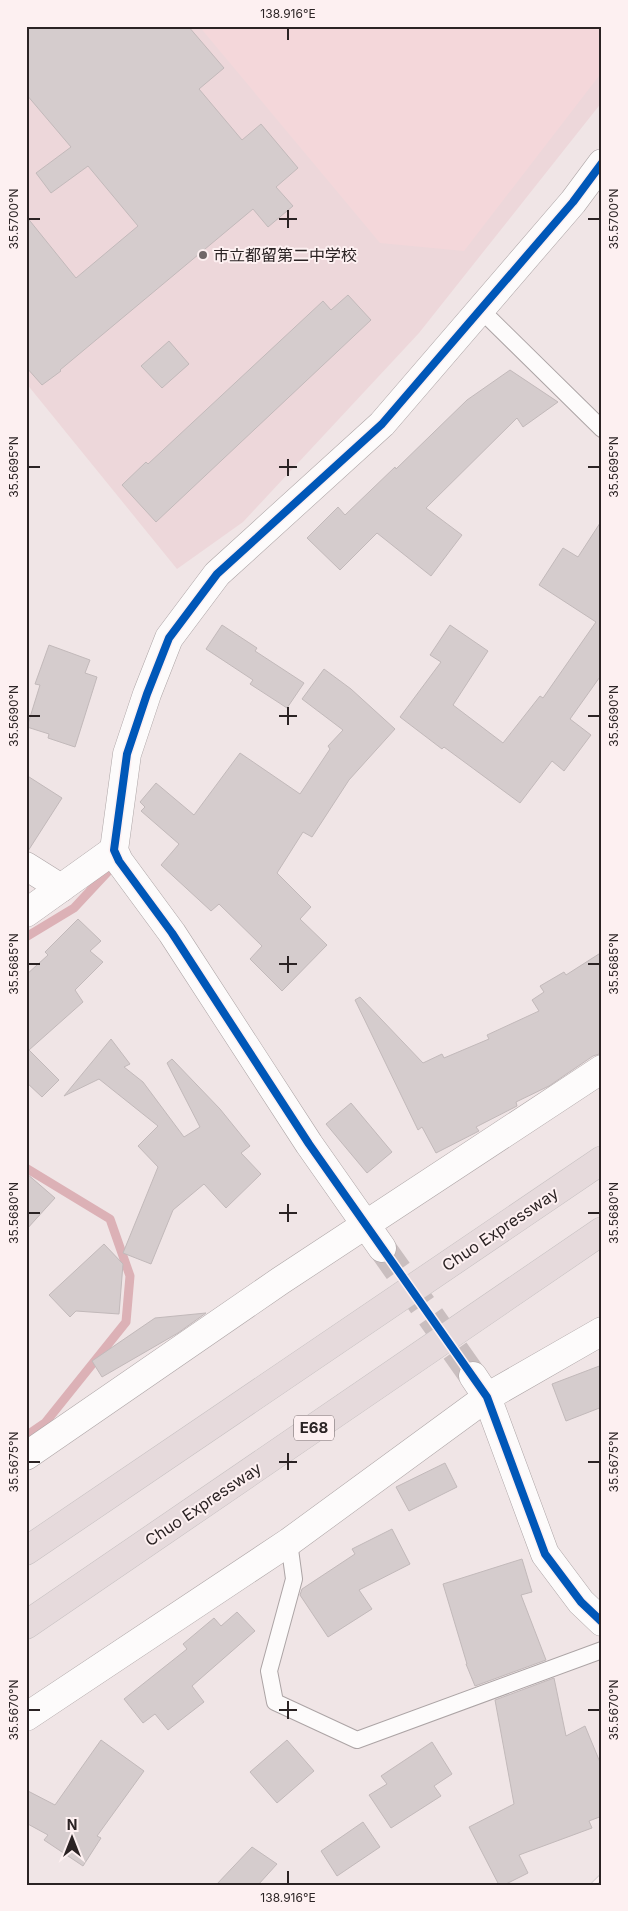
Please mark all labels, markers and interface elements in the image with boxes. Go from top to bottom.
text: 138.916°E [260,6,316,21]
text: 35.5700°N [6,188,21,250]
text: 35.5700°N [606,188,621,250]
place label: 市立都留第二中学校 [213,245,357,265]
marker: 市立都留第二中学校 [197,249,209,261]
text: 35.5695°N [6,436,21,498]
text: 35.5695°N [606,436,621,498]
text: 35.5690°N [6,685,21,747]
text: 35.5690°N [606,685,621,747]
text: 35.5685°N [6,933,21,995]
text: 35.5685°N [606,933,621,995]
text: 35.5680°N [6,1182,21,1244]
text: 35.5680°N [606,1182,621,1244]
street label: Chuo Expressway [438,1183,562,1275]
road number: E68 [294,1416,334,1440]
text: 35.5675°N [6,1432,21,1492]
text: 35.5675°N [606,1432,621,1492]
street label: Chuo Expressway [141,1458,265,1550]
text: 35.5670°N [6,1679,21,1741]
text: 35.5670°N [606,1679,621,1741]
north arrow [48,1814,98,1864]
text: N [67,1816,77,1833]
text: 138.916°E [260,1890,316,1905]

